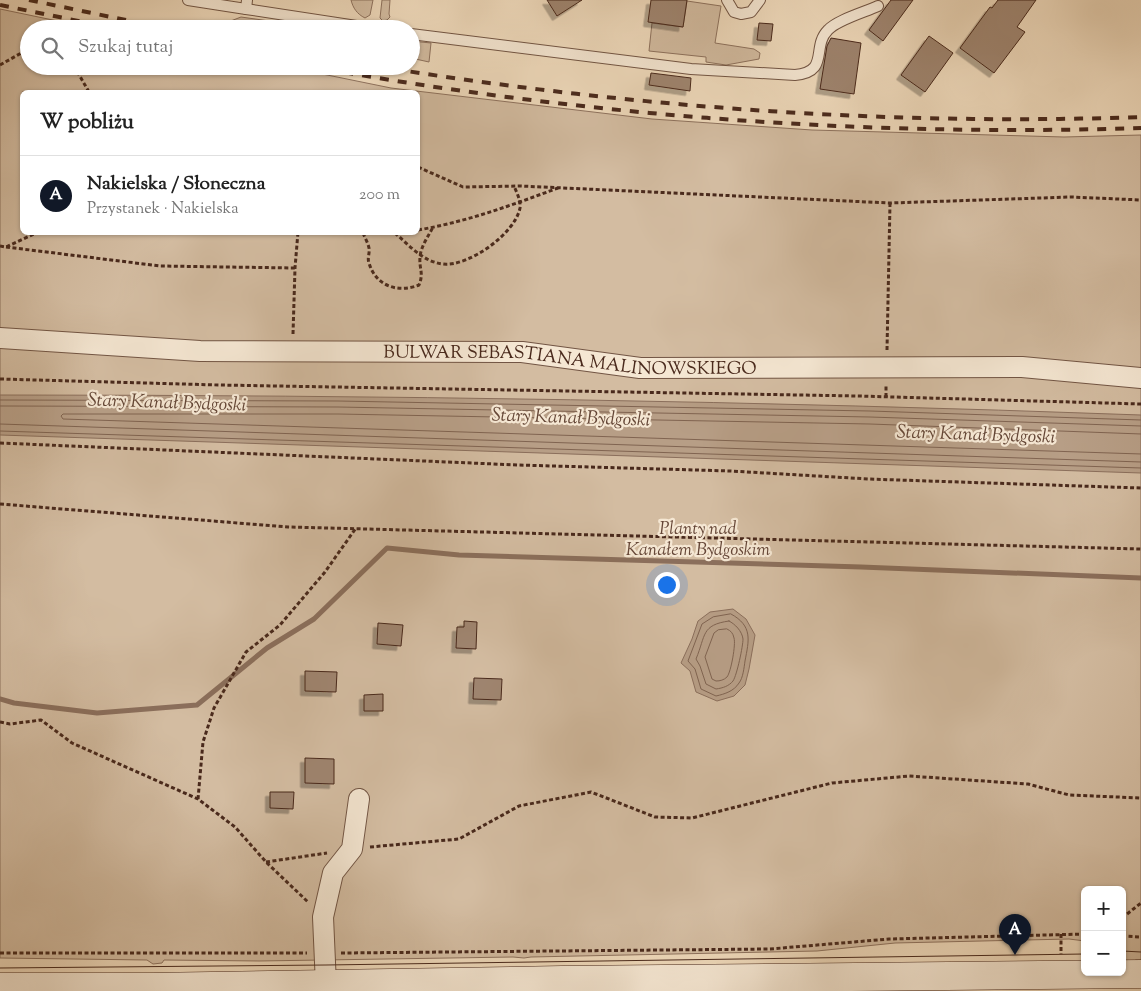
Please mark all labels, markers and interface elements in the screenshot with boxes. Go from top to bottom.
search box [20,20,420,75]
icon: search [38,34,66,62]
text: Szukaj tutaj [78,34,173,61]
text: W pobliżu [40,108,134,138]
text: Nakielska / Słoneczna [87,171,266,198]
text: A [50,184,63,207]
text: 200 m [359,184,400,207]
text: Przystanek · Nakielska [87,198,239,221]
street label: BULWAR SEBASTIANA MALINOWSKIEGO [383,341,757,383]
water label: Stary Kanał Bydgoski [87,387,247,420]
water label: Stary Kanał Bydgoski [491,402,651,435]
water label: Stary Kanał Bydgoski [896,419,1056,452]
park label: Planty nad Kanałem Bydgoskim [626,517,770,564]
your location [654,572,680,598]
map controls [1081,886,1126,976]
button: + [1081,886,1126,931]
pin: A [999,914,1031,955]
button: − [1081,931,1126,976]

